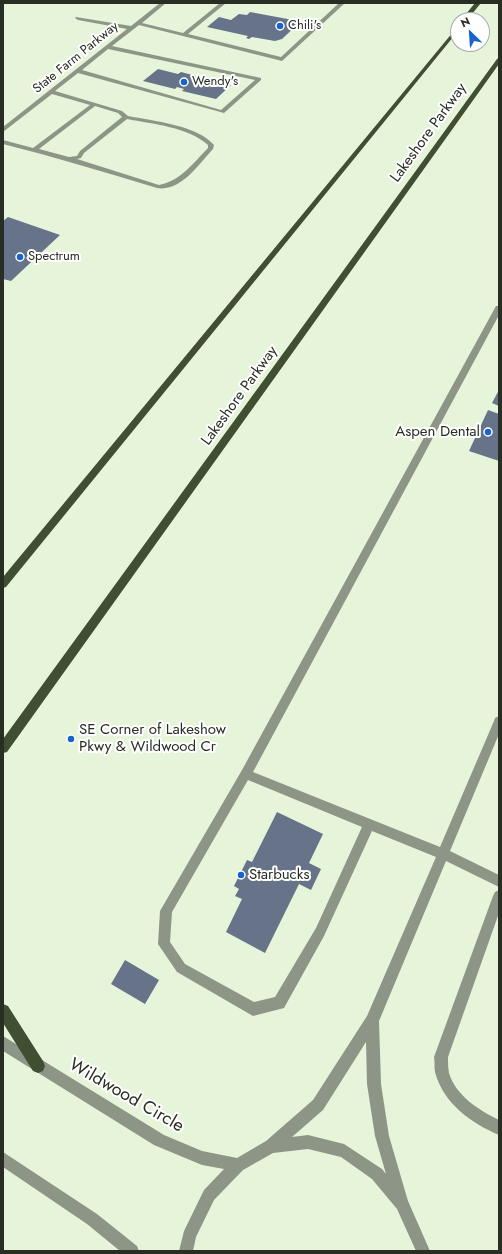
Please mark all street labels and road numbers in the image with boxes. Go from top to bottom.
street label: State Farm Parkway [30,19,122,97]
street label: Lakeshore Parkway [387,80,471,186]
street label: Lakeshore Parkway [198,343,282,449]
street label: Wildwood Circle [65,1054,187,1138]

